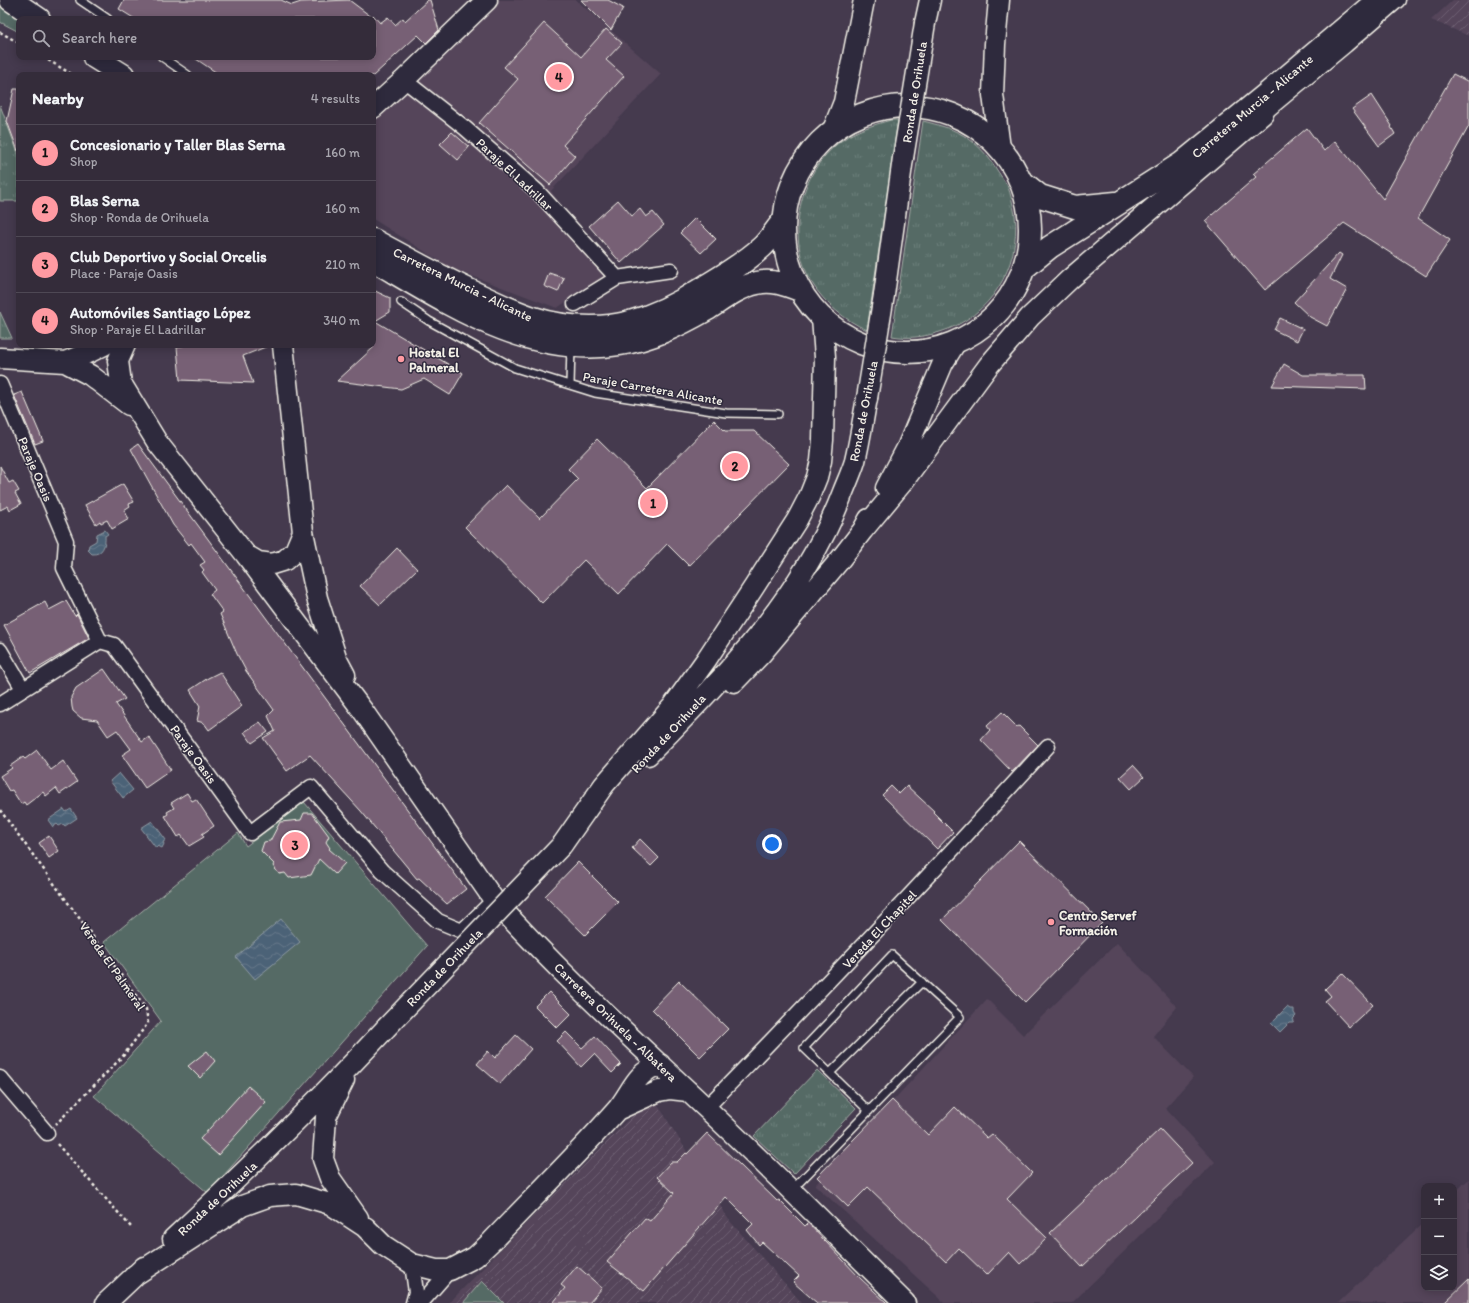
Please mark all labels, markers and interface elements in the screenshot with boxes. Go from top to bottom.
search box [16,16,376,60]
icon: search [30,27,52,49]
text: Search here [62,29,137,47]
street label: Ronda de Orihuela [899,40,930,144]
street label: Carretera Murcia - Alicante [1189,51,1316,161]
pin: 4 [546,62,572,92]
text: Nearby [32,88,84,108]
text: 4 results [311,91,360,106]
street label: Paraje El Ladrillar [473,135,556,214]
text: Concesionario y Taller Blas Serna [70,136,285,154]
text: 1 [42,145,48,160]
text: 160 m [325,145,360,160]
text: Shop [70,154,97,169]
text: Blas Serna [70,192,140,210]
text: 2 [42,201,48,216]
text: 160 m [325,201,360,216]
text: Shop · Ronda de Orihuela [70,210,209,225]
street label: Carretera Murcia - Alicante [391,244,535,325]
text: Club Deportivo y Social Orcelis [70,248,267,266]
text: 3 [41,257,49,272]
text: 210 m [325,257,360,272]
text: Place · Paraje Oasis [70,266,178,281]
text: Automóviles Santiago López [70,304,251,322]
text: 4 [41,313,49,328]
text: 340 m [323,313,360,328]
text: Shop · Paraje El Ladrillar [70,322,206,337]
place label: Hostal El Palmeral [409,345,459,375]
marker: Hostal El Palmeral [396,354,406,364]
street label: Ronda de Orihuela [846,359,881,463]
street label: Paraje Carretera Alicante [582,369,724,408]
street label: Paraje Oasis [15,435,56,504]
pin: 2 [722,451,748,481]
pin: 1 [640,488,666,518]
street label: Ronda de Orihuela [628,691,709,776]
street label: Paraje Oasis [167,722,220,787]
pin: 3 [282,830,308,860]
your location [762,834,782,854]
street label: Vereda El Chapitel [839,887,920,972]
place label: Centro Servef Formación [1059,908,1137,938]
marker: Centro Servef Formación [1046,917,1056,927]
street label: Vereda El Palmeral [76,919,149,1014]
street label: Ronda de Orihuela [403,925,486,1009]
street label: Carretera Orihuela - Albatera [551,960,680,1085]
street label: Ronda de Orihuela [175,1158,260,1239]
map controls [1421,1183,1457,1291]
button: + [1421,1183,1457,1219]
button: − [1421,1219,1457,1255]
button: layers [1421,1255,1457,1291]

